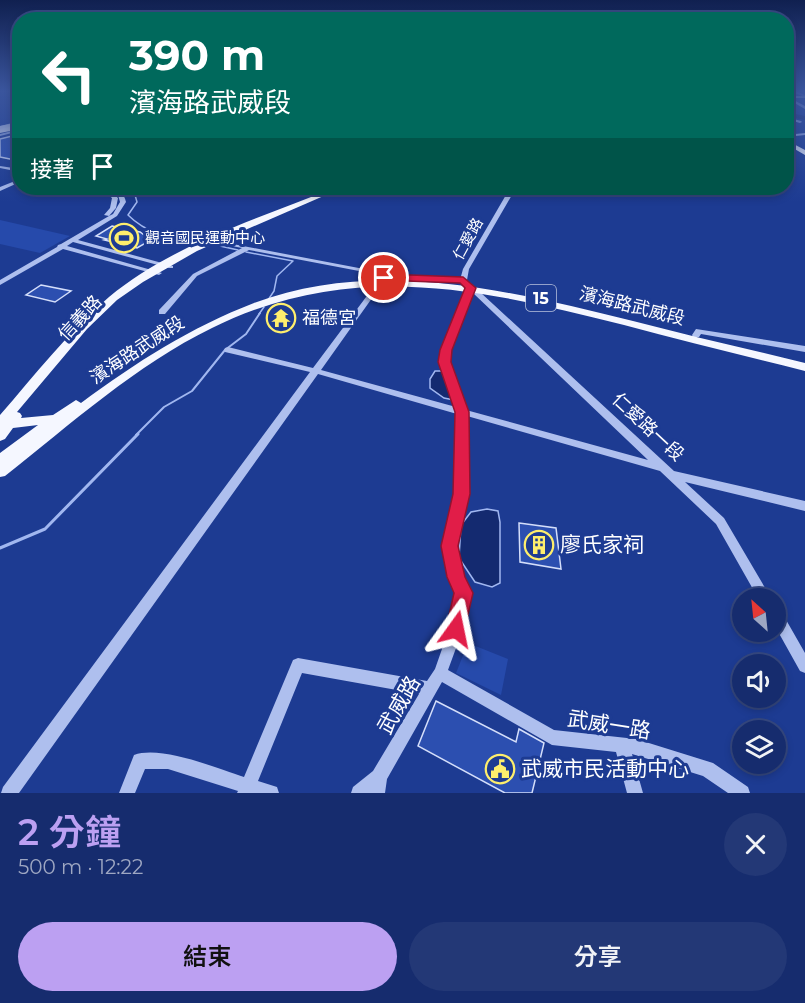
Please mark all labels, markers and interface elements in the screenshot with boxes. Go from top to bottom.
text: 390 m [129,29,265,81]
icon: left [30,36,108,114]
text: 濱海路武威段 [129,86,291,119]
icon: arrive [86,150,119,183]
text: 接著 [30,156,74,183]
street label: 仁愛路 [448,214,487,263]
sports icon: 觀音國民運動中心 [108,222,140,254]
place label: 觀音國民運動中心 [145,228,265,247]
pin [358,252,409,303]
icon: arrive [367,261,400,294]
street label: 濱海路武威段 [577,282,687,330]
road number: 15 [526,285,556,311]
street label: 信義路 [54,291,106,345]
temple icon: 福德宮 [265,302,297,334]
place label: 福德宮 [302,307,356,329]
street label: 濱海路武威段 [86,311,188,389]
street label: 仁愛路一段 [608,388,688,466]
building icon: 廖氏家祠 [523,529,555,561]
place label: 廖氏家祠 [560,532,644,557]
north arrow [732,588,786,642]
map controls [732,588,786,774]
position arrow [424,597,488,661]
button: sound [732,654,786,708]
street label: 武威路 [372,671,425,738]
street label: 武威一路 [566,706,653,743]
button: layers [732,720,786,774]
public building icon: 武威市民活動中心 [484,753,516,785]
place label: 武威市民活動中心 [521,756,689,781]
text: 2 分鐘 [18,810,121,854]
button: close [724,813,787,876]
text: 500 m · 12:22 [18,855,143,879]
button: 結束 [18,922,397,991]
button: 分享 [409,922,787,991]

